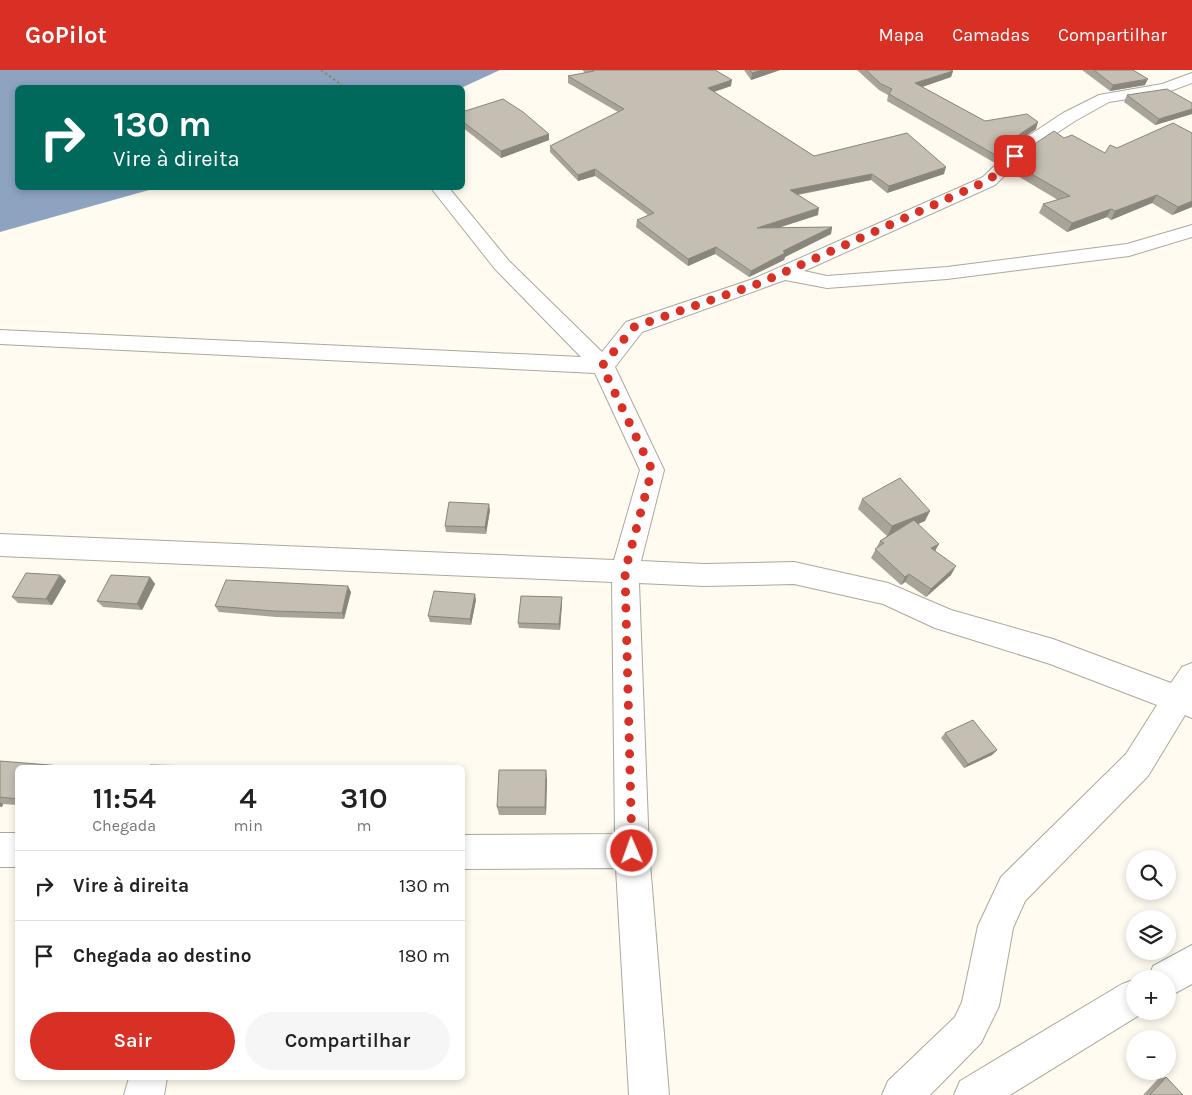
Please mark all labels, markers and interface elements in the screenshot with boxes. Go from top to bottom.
text: GoPilot [25,21,107,49]
text: Mapa [879,24,924,46]
text: Camadas [952,24,1030,46]
text: Compartilhar [1058,24,1167,46]
text: 130 m [113,104,211,145]
icon: right [30,105,95,170]
pin [994,135,1036,177]
icon: arrive [1001,142,1029,170]
text: Vire à direita [113,146,240,172]
text: 11:54 [92,780,156,816]
text: 4 [239,780,257,816]
text: 310 [340,780,388,816]
text: Chegada [92,816,156,835]
text: min [233,816,263,835]
text: m [356,816,371,835]
position arrow [605,824,657,876]
map controls [1126,850,1176,1080]
button: search [1126,850,1176,900]
icon: right [30,872,58,900]
text: Vire à direita [73,875,189,897]
text: 130 m [399,875,450,897]
button: layers [1126,910,1176,960]
icon: arrive [30,942,58,970]
text: Chegada ao destino [73,945,251,967]
text: 180 m [398,945,450,967]
button: + [1126,970,1176,1020]
button: Sair [30,1012,235,1070]
button: Compartilhar [245,1012,450,1070]
button: − [1126,1030,1176,1080]

